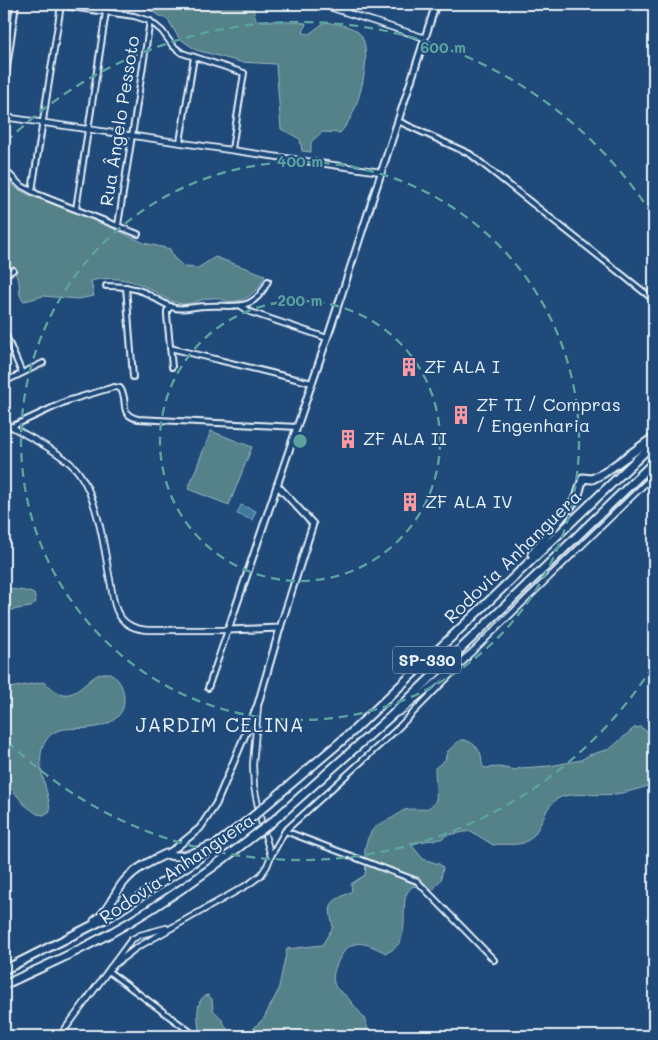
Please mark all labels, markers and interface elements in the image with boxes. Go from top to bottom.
street label: Rua Ângelo Pessoto [94,34,144,208]
text: 600 m [420,37,466,57]
text: 400 m [277,151,323,171]
text: 200 m [278,290,323,310]
place label: ZF ALA I [424,354,500,378]
building icon: ZF ALA I [398,356,420,378]
place label: ZF TI / Compras / Engenharia [476,392,621,437]
building icon: ZF TI / Compras / Engenharia [450,404,472,426]
place label: ZF ALA II [363,426,447,450]
building icon: ZF ALA II [337,428,359,450]
centre of rings [291,432,309,450]
street label: Rodovia Anhanguera [439,485,586,628]
place label: ZF ALA IV [425,489,513,513]
building icon: ZF ALA IV [399,491,421,513]
road number: SP-330 [393,646,461,674]
district label: JARDIM CELINA [135,711,305,737]
street label: Rodovia Anhanguera [94,807,258,929]

